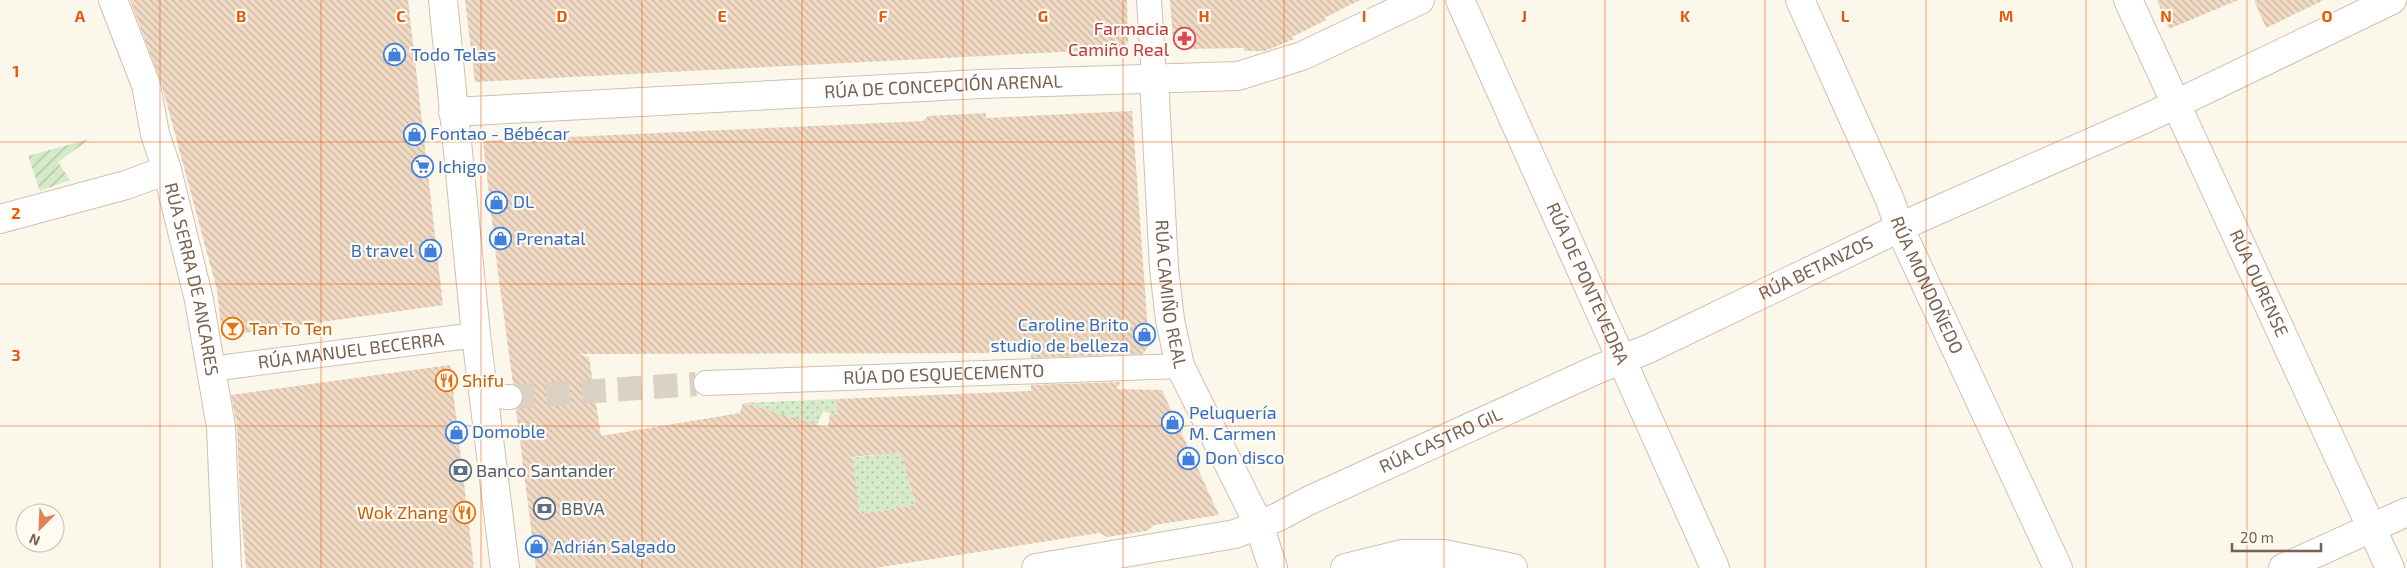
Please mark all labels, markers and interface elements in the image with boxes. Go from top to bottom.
text: A [75,6,86,25]
text: B [236,6,246,25]
text: C [396,6,406,25]
text: D [557,6,568,25]
text: E [717,6,727,25]
text: F [879,6,888,25]
text: G [1038,6,1048,25]
text: H [1198,6,1210,25]
text: I [1362,6,1366,25]
text: J [1521,6,1527,25]
text: K [1680,6,1691,25]
text: L [1841,6,1850,25]
text: M [1999,6,2013,25]
text: N [2160,6,2172,25]
text: O [2321,6,2333,25]
place label: Farmacia Camiño Real [1068,17,1170,60]
pharmacy icon: Farmacia Camiño Real [1173,27,1197,51]
shop icon: Todo Telas [383,43,407,67]
place label: Todo Telas [411,43,496,65]
text: 1 [13,61,19,80]
street label: RÚA DE CONCEPCIÓN ARENAL [824,69,1063,102]
shop icon: Fontao - Bébécar [402,122,426,146]
place label: Fontao - Bébécar [430,122,570,144]
supermarket icon: Ichigo [410,155,434,179]
place label: Ichigo [438,155,487,177]
street label: RÚA SERRA DE ANCARES [160,180,224,377]
shop icon: DL [485,190,509,214]
place label: DL [513,190,534,212]
street label: RÚA DE PONTEVEDRA [1542,199,1635,368]
text: 2 [11,203,21,222]
street label: RÚA MONDOÑEDO [1886,213,1969,357]
street label: RÚA CAMIÑO REAL [1151,219,1192,371]
street label: RÚA OURENSE [2225,226,2294,340]
shop icon: Prenatal [488,227,512,251]
place label: Prenatal [516,227,586,249]
street label: RÚA BETANZOS [1755,230,1876,304]
place label: B travel [351,239,415,261]
shop icon: B travel [418,239,442,263]
place label: Caroline Brito studio de belleza [990,313,1129,356]
bar icon: Tan To Ten [221,317,245,341]
place label: Tan To Ten [249,317,333,339]
shop icon: Caroline Brito studio de belleza [1133,323,1157,347]
street label: RÚA MANUEL BECERRA [256,327,446,373]
text: 3 [11,345,21,364]
street label: RÚA DO ESQUECEMENTO [843,359,1045,388]
restaurant icon: Shifu [434,369,458,393]
place label: Shifu [462,369,504,391]
place label: Peluquería M. Carmen [1189,401,1277,444]
street label: RÚA CASTRO GIL [1376,402,1505,477]
shop icon: Peluquería M. Carmen [1161,411,1185,435]
shop icon: Domoble [444,420,468,444]
place label: Domoble [472,420,545,442]
shop icon: Don disco [1177,446,1201,470]
place label: Don disco [1205,446,1284,468]
bank icon: Banco Santander [448,459,472,483]
place label: Banco Santander [476,459,615,481]
bank icon: BBVA [533,497,557,521]
place label: BBVA [561,497,606,519]
place label: Wok Zhang [357,501,448,523]
restaurant icon: Wok Zhang [452,501,476,525]
north arrow [15,503,65,553]
scale bar [2232,520,2321,552]
text: 20 m [2240,528,2274,546]
text: N [26,531,43,550]
shop icon: Adrián Salgado [525,535,549,559]
place label: Adrián Salgado [553,535,676,557]

